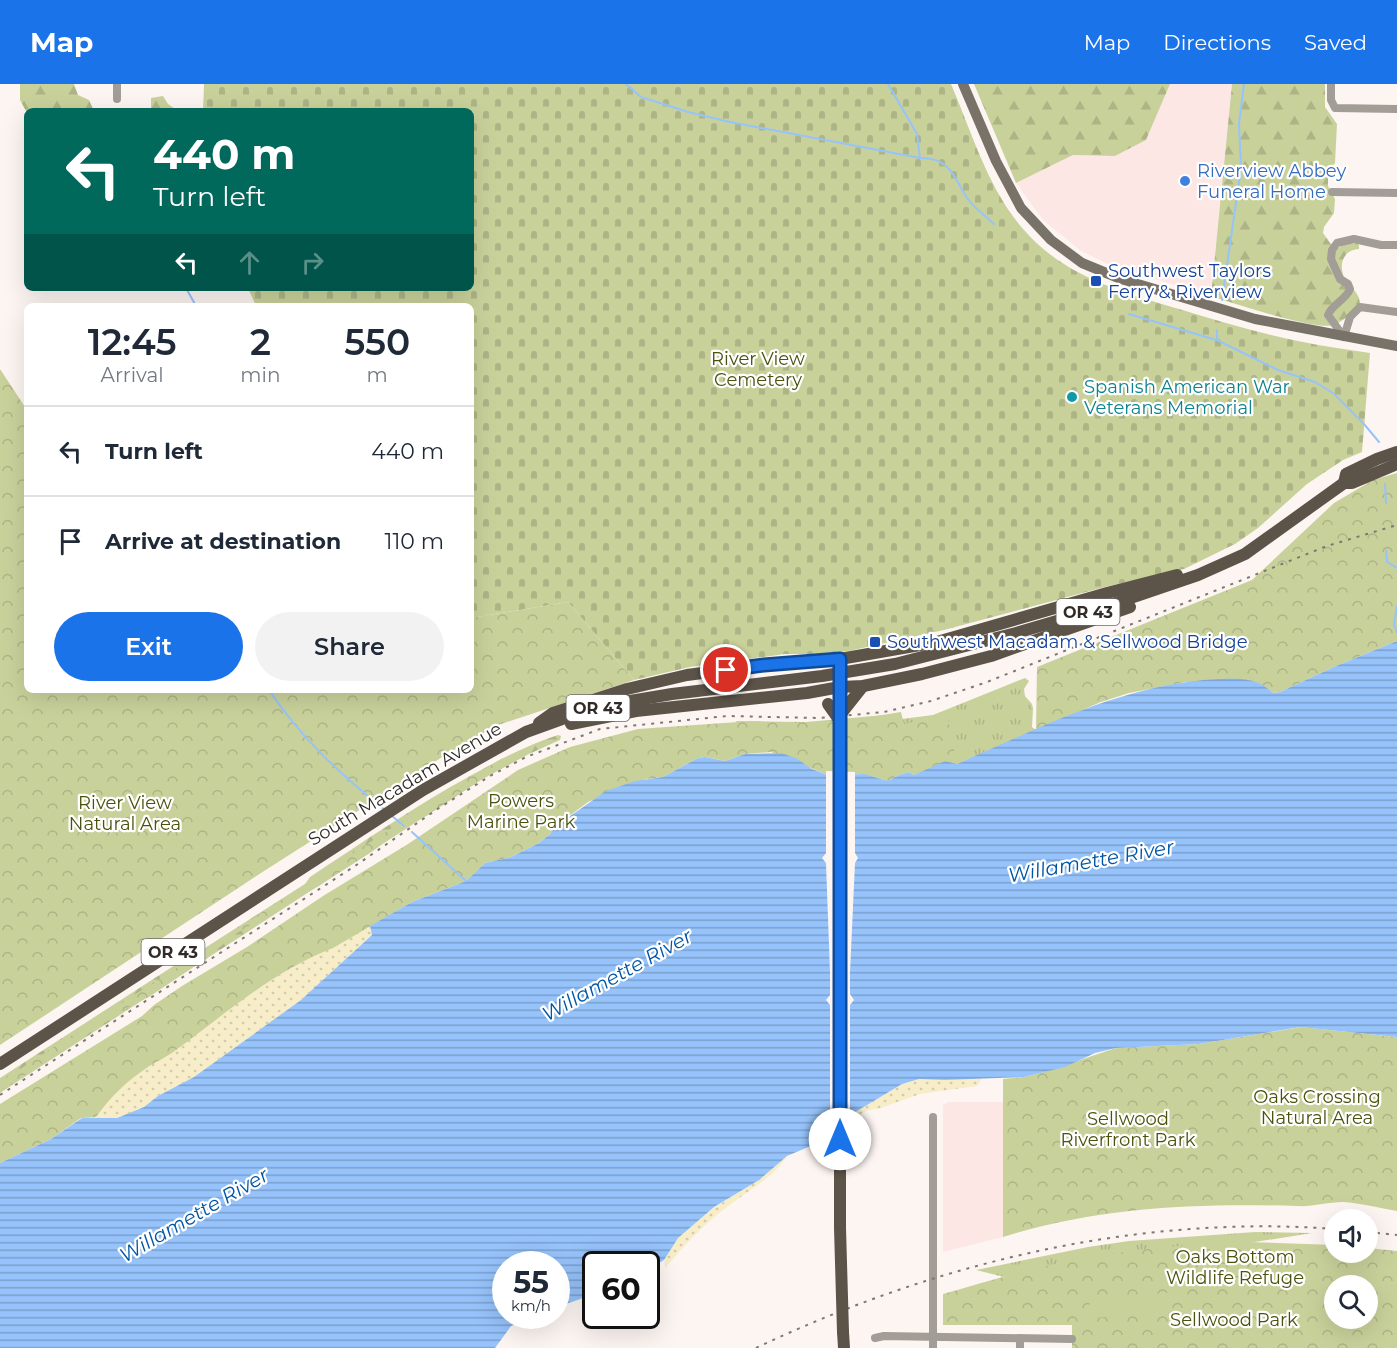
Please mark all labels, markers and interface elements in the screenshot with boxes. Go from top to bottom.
text: Map [30,25,93,59]
text: Map [1084,30,1130,55]
text: Directions [1163,30,1271,55]
text: Saved [1304,30,1367,55]
text: 440 m [153,128,295,180]
icon: left [54,132,132,210]
place label: Riverview Abbey Funeral Home [1197,160,1347,203]
marker: Riverview Abbey Funeral Home [1178,174,1192,188]
text: Turn left [153,180,266,213]
icon: left [170,246,203,279]
icon: ahead [233,246,266,279]
icon: right [296,246,329,279]
place label: Southwest Taylors Ferry & Riverview [1108,260,1271,303]
marker: Southwest Taylors Ferry & Riverview [1089,274,1103,288]
text: 12:45 [88,320,177,364]
text: 2 [250,320,271,364]
text: 550 [344,320,410,364]
park label: River View Cemetery [711,348,805,391]
text: Arrival [101,363,164,387]
text: min [240,363,280,387]
text: m [367,363,388,387]
place label: Spanish American War Veterans Memorial [1084,376,1290,419]
marker: Spanish American War Veterans Memorial [1065,390,1079,404]
icon: left [54,435,87,468]
text: Turn left [105,438,203,465]
text: 440 m [371,438,444,465]
icon: arrive [54,525,87,558]
text: Arrive at destination [105,528,341,555]
text: 110 m [384,528,444,555]
road number: OR 43 [1056,599,1120,625]
button: Exit [54,612,243,681]
button: Share [255,612,444,681]
place label: Southwest Macadam & Sellwood Bridge [887,631,1248,653]
marker: Southwest Macadam & Sellwood Bridge [868,635,882,649]
pin [700,644,751,695]
icon: arrive [709,653,742,686]
road number: OR 43 [566,695,630,721]
street label: South Macadam Avenue [304,717,506,851]
park label: Powers Marine Park [467,790,576,833]
park label: River View Natural Area [69,792,181,835]
water label: Willamette River [1006,834,1177,887]
water label: Willamette River [538,923,697,1026]
road number: OR 43 [142,939,204,965]
park label: Oaks Crossing Natural Area [1253,1086,1381,1129]
position arrow [808,1107,872,1171]
park label: Sellwood Riverfront Park [1060,1108,1196,1151]
water label: Willamette River [115,1162,274,1267]
map controls [1324,1209,1378,1329]
button: sound [1324,1209,1378,1263]
park label: Oaks Bottom Wildlife Refuge [1166,1246,1304,1289]
speed limit sign: 60 [582,1251,660,1329]
text: 55 [513,1264,549,1301]
button: search [1324,1275,1378,1329]
text: km/h [511,1296,551,1315]
park label: Sellwood Park [1170,1309,1298,1331]

